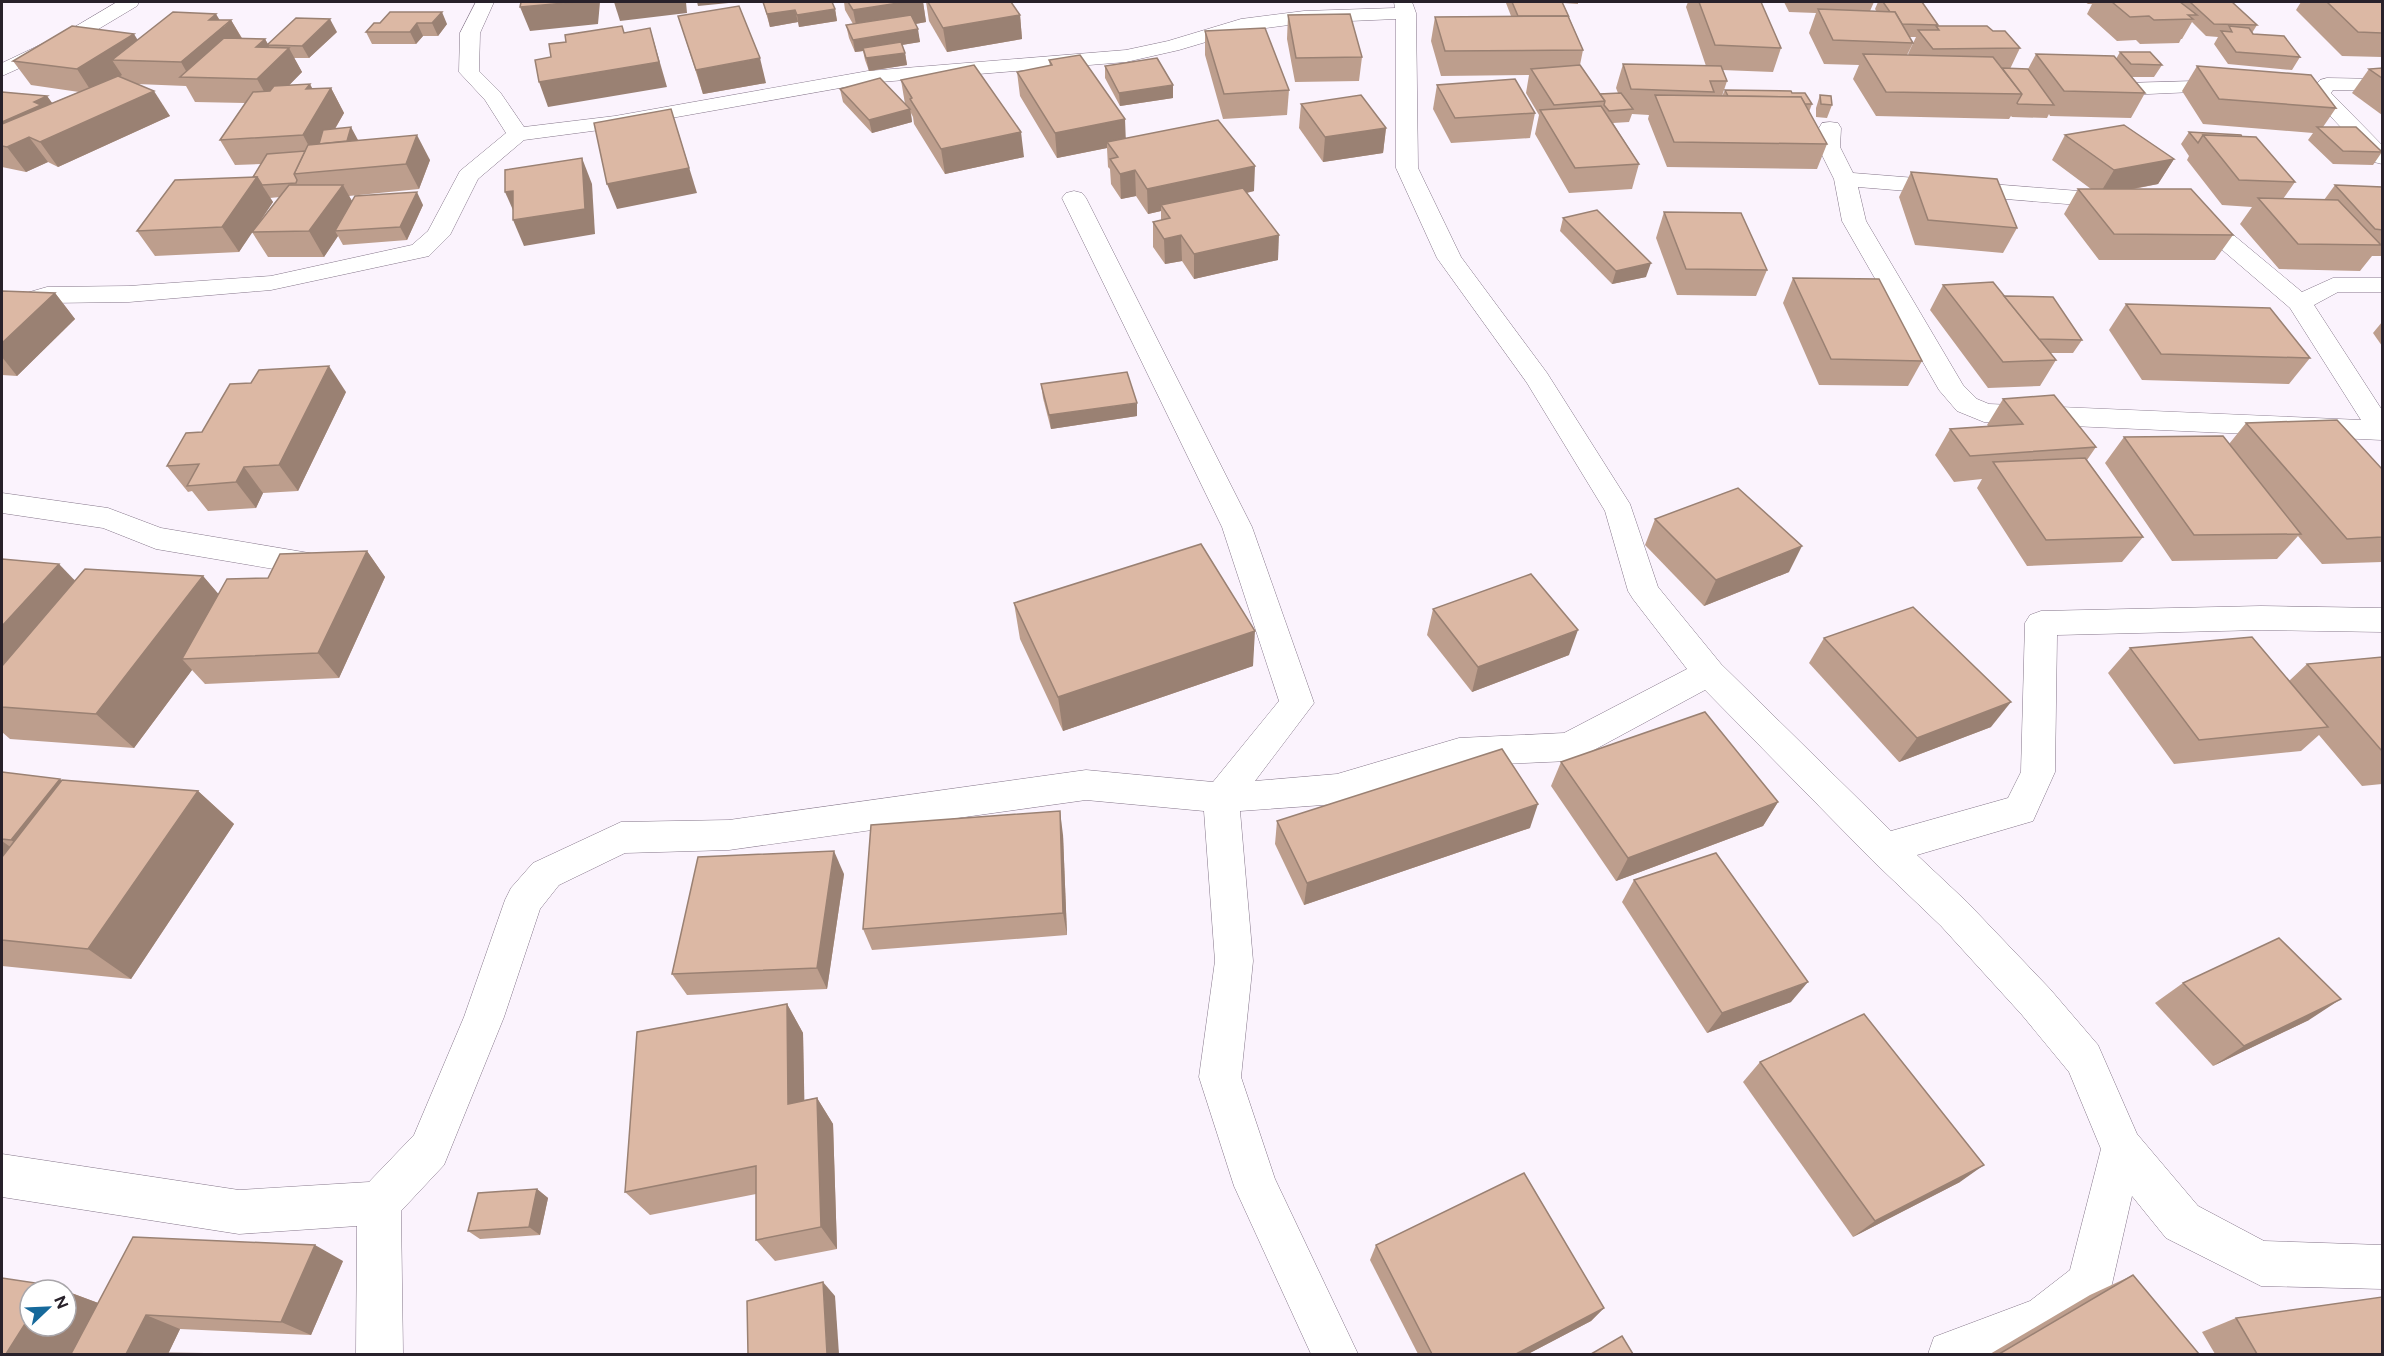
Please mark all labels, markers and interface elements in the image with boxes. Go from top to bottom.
north arrow [18,1278,78,1338]
text: N [50,1293,73,1312]

